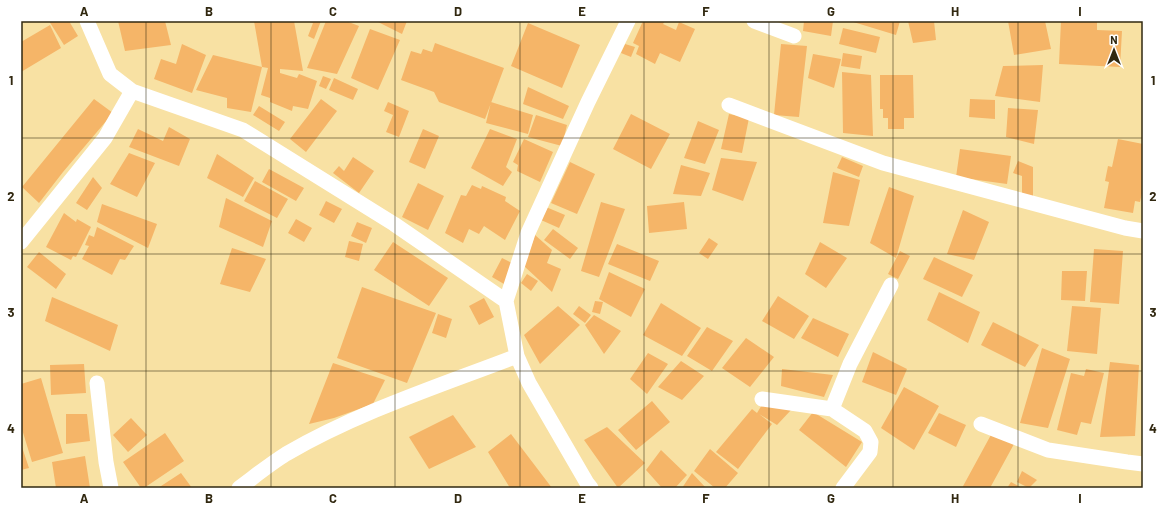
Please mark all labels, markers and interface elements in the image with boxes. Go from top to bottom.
text: A [80,3,89,19]
text: B [205,3,213,19]
text: C [329,3,337,19]
text: D [454,3,462,19]
text: E [578,3,586,19]
text: F [702,3,710,19]
text: G [827,3,835,19]
text: H [951,3,959,19]
text: I [1078,3,1082,19]
north arrow [1094,30,1134,70]
text: N [1110,33,1118,46]
text: 1 [9,72,13,88]
text: 1 [1151,72,1155,88]
text: 2 [7,188,15,204]
text: 2 [1149,188,1157,204]
text: 3 [7,304,15,320]
text: 3 [1149,304,1157,320]
text: 4 [7,420,15,436]
text: 4 [1149,420,1157,436]
text: A [80,490,89,506]
text: B [205,490,213,506]
text: C [329,490,337,506]
text: D [454,490,462,506]
text: E [578,490,586,506]
text: F [702,490,710,506]
text: G [827,490,835,506]
text: H [951,490,959,506]
text: I [1078,490,1082,506]

